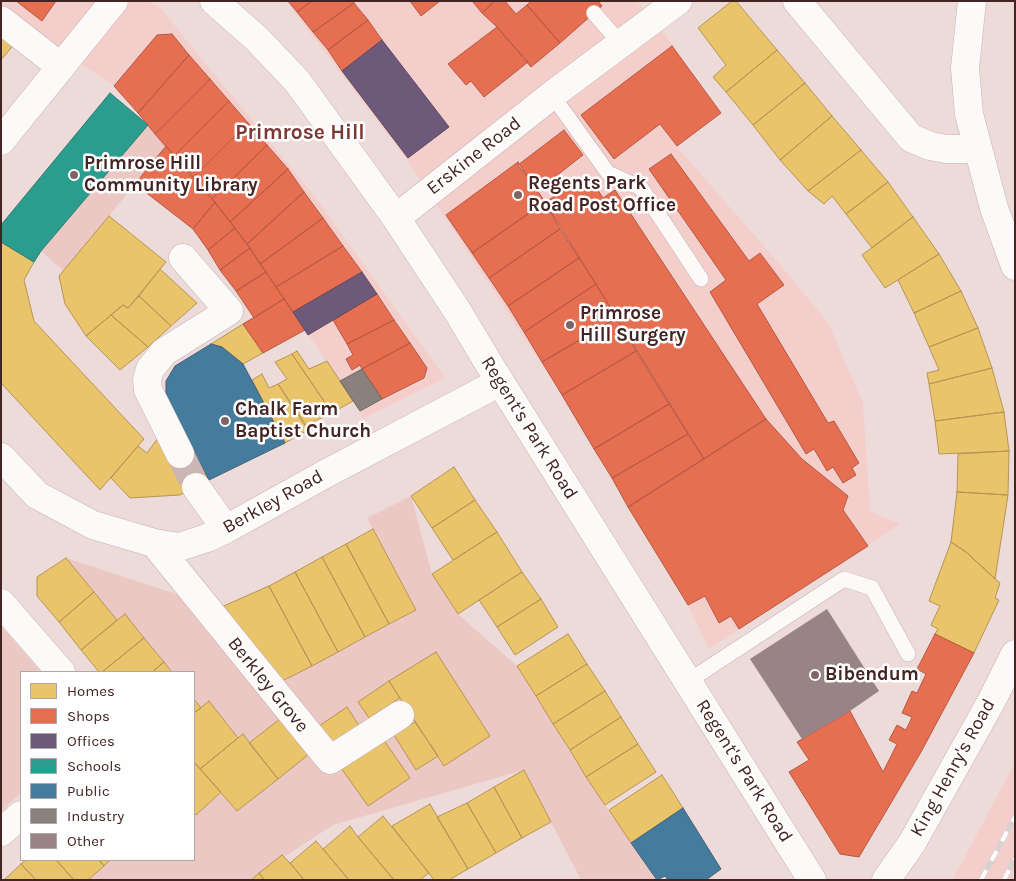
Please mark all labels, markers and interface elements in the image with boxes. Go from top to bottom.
street label: Erskine Road [422,112,526,200]
district label: Primrose Hill [235,120,365,146]
place label: Primrose Hill Community Library [84,153,258,197]
marker: Primrose Hill Community Library [68,169,80,181]
place label: Regents Park Road Post Office [528,173,676,217]
marker: Regents Park Road Post Office [512,189,524,201]
place label: Primrose Hill Surgery [580,303,685,347]
marker: Primrose Hill Surgery [564,319,576,331]
street label: Regent's Park Road [476,352,582,504]
place label: Chalk Farm Baptist Church [235,399,371,443]
marker: Chalk Farm Baptist Church [219,415,231,427]
street label: Berkley Road [219,465,327,539]
street label: Berkley Grove [223,633,313,737]
place label: Bibendum [825,664,919,686]
marker: Bibendum [809,669,821,681]
legend [20,671,195,861]
text: Homes [67,682,115,700]
street label: Regent's Park Road [691,695,797,847]
street label: King Henry's Road [906,695,1000,841]
text: Shops [67,707,110,725]
text: Offices [67,732,115,750]
text: Schools [67,757,121,775]
text: Public [67,782,110,800]
text: Industry [67,807,124,825]
text: Other [67,832,105,850]

